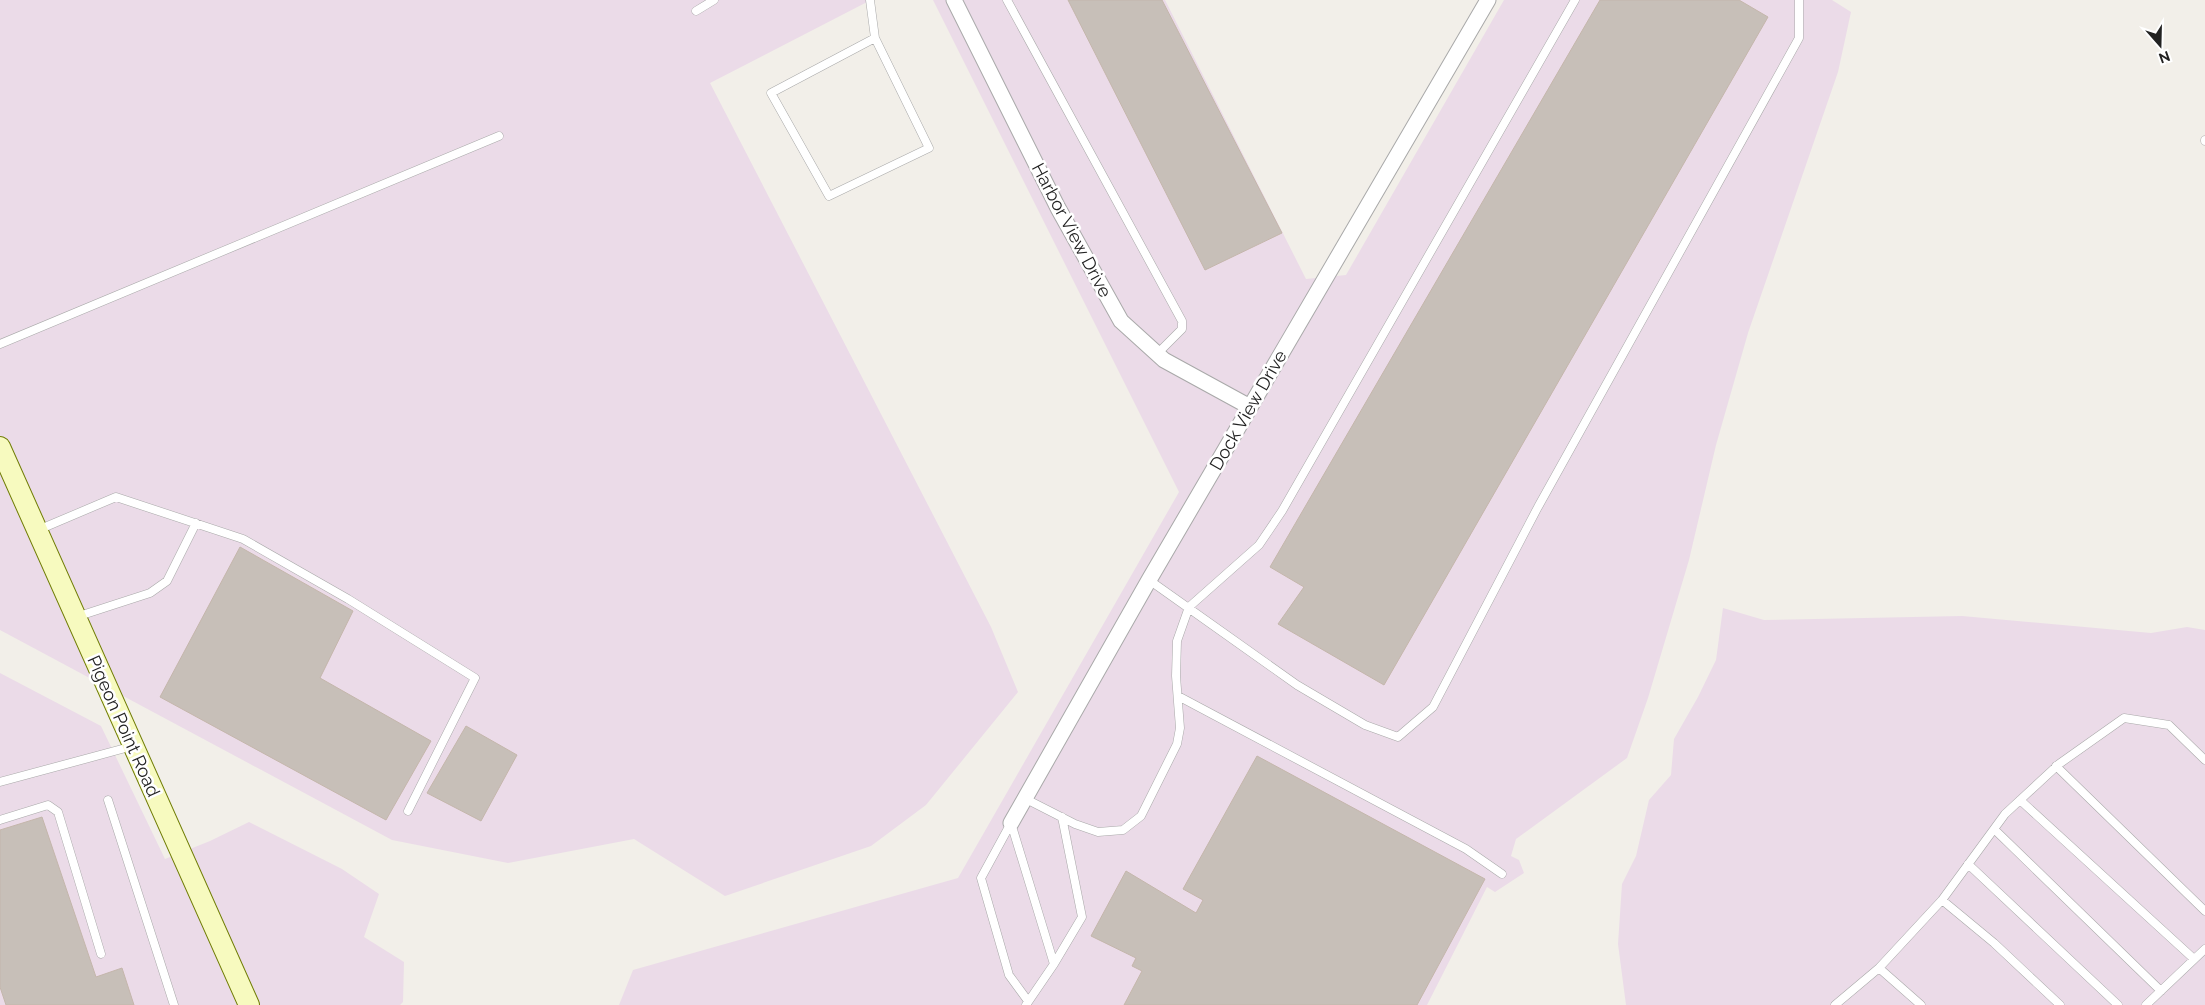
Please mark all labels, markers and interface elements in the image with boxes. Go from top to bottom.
north arrow [2135,20,2185,70]
text: N [2157,48,2172,67]
street label: Harbor View Drive [1028,159,1116,301]
street label: Dock View Drive [1205,346,1291,474]
street label: Pigeon Point Road [83,652,165,800]

